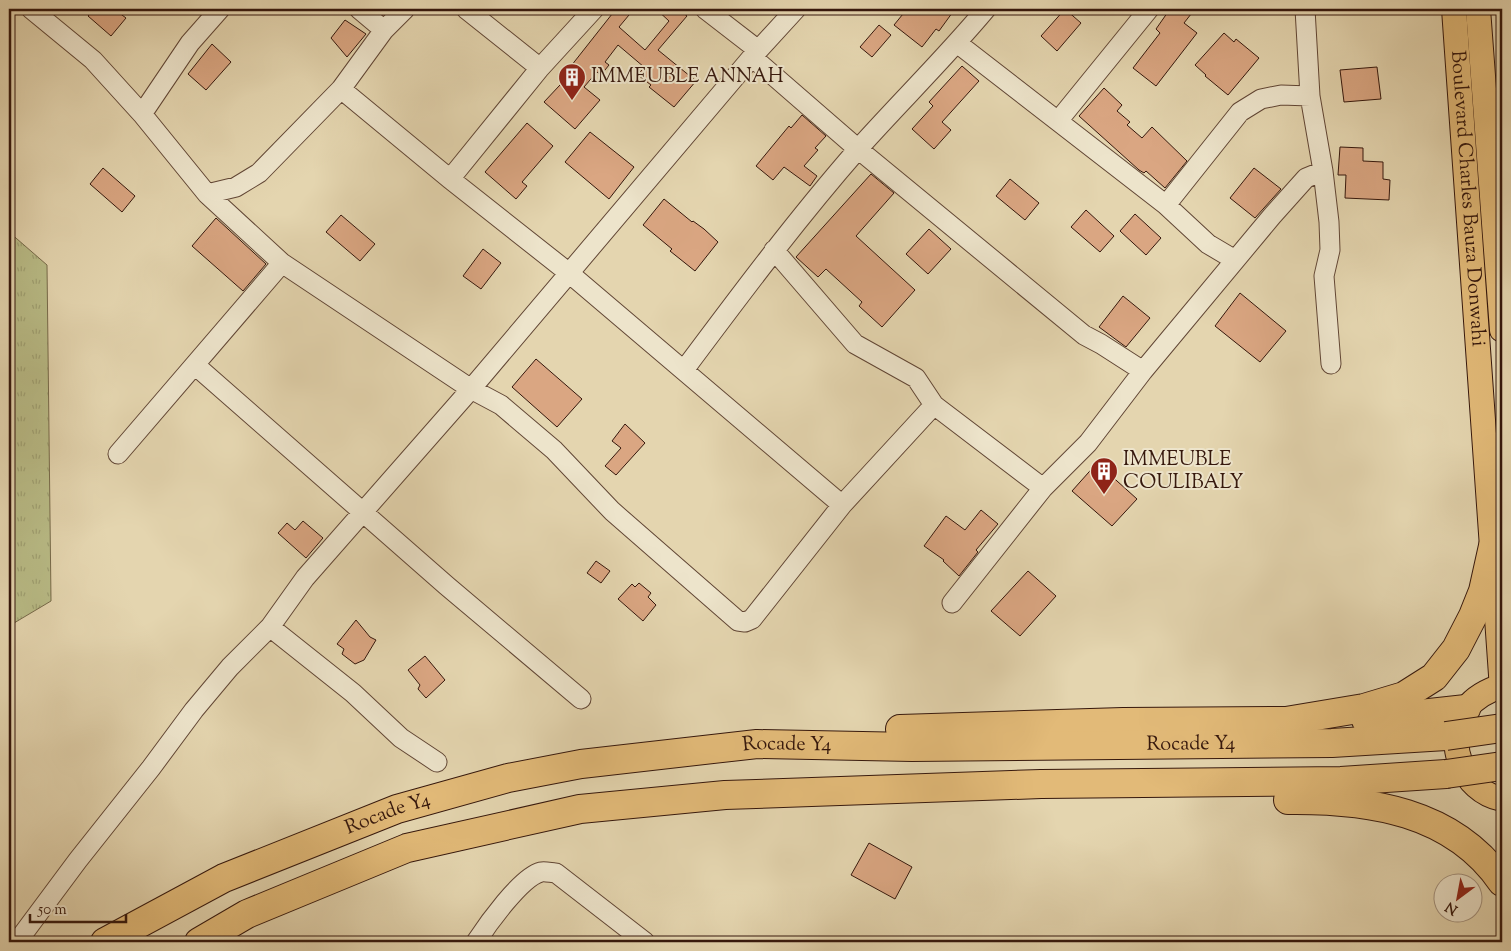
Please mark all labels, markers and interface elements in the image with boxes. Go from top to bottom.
street label: Boulevard Charles Bauza Donwahi [1442,49,1492,348]
building icon: IMMEUBLE ANNAH [557,62,587,101]
place label: IMMEUBLE ANNAH [591,63,784,92]
place label: IMMEUBLE COULIBALY [1123,446,1244,498]
building icon: IMMEUBLE COULIBALY [1089,456,1119,495]
street label: Rocade Y4 [741,729,832,760]
street label: Rocade Y4 [1146,729,1235,759]
street label: Rocade Y4 [341,786,434,843]
north arrow [1434,874,1484,924]
scale bar [30,891,126,923]
text: N [1442,896,1462,919]
text: 50 m [37,900,67,921]

